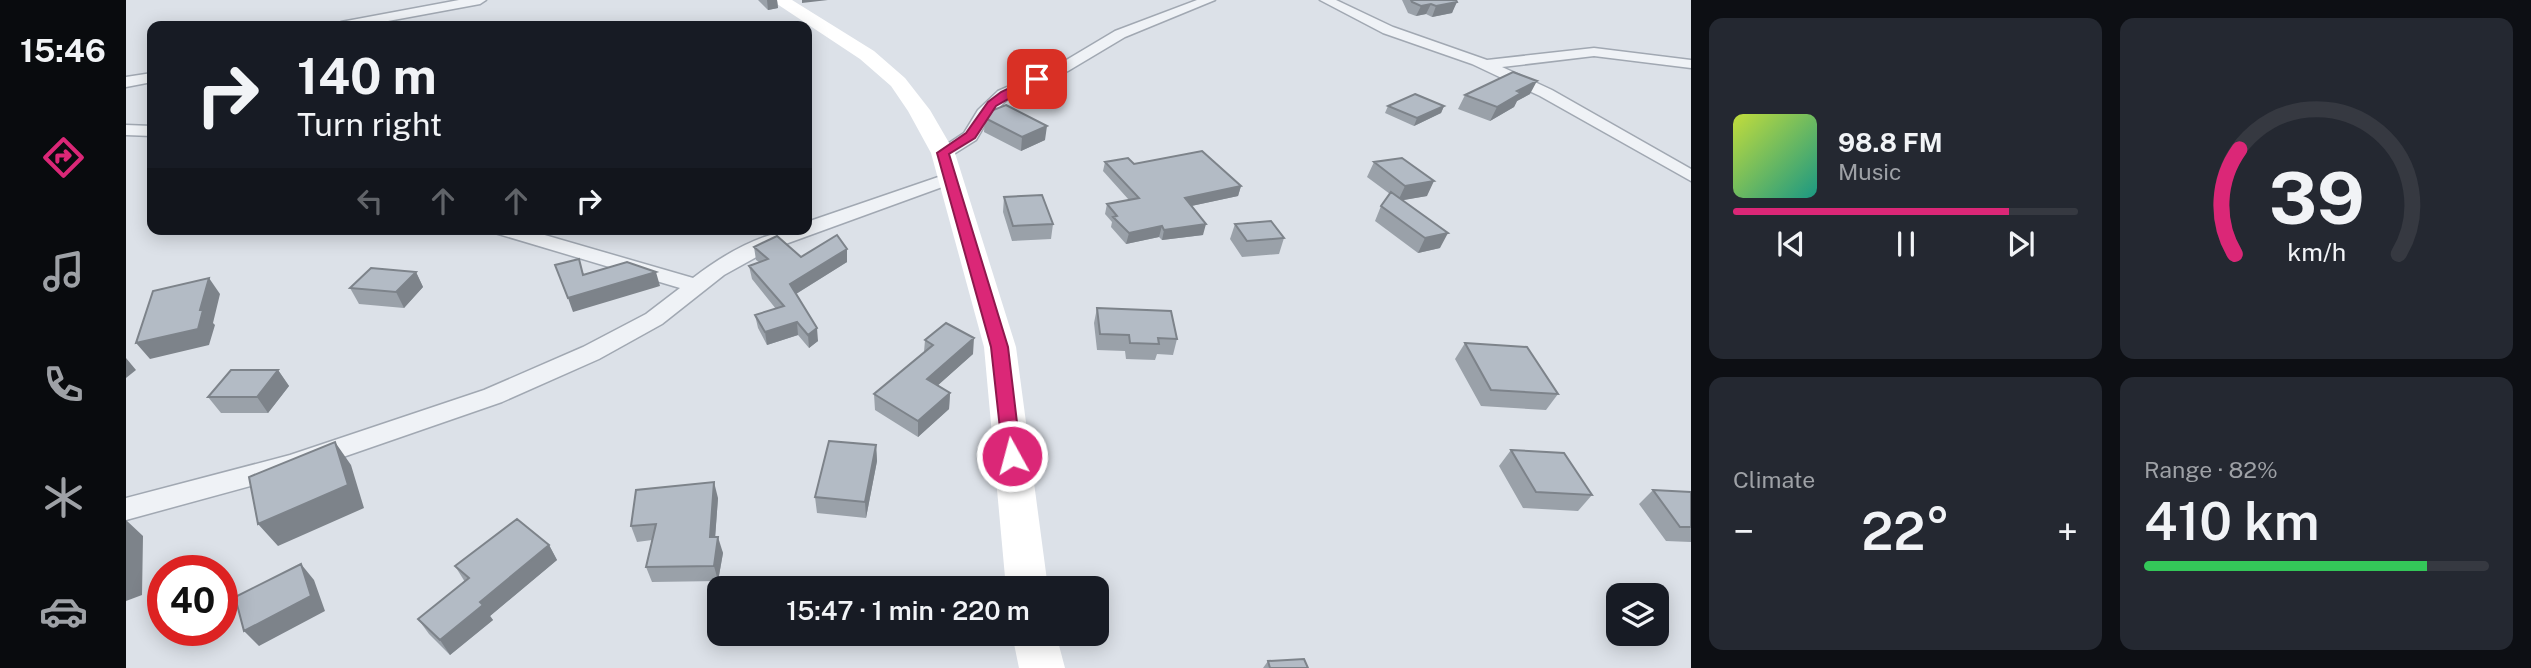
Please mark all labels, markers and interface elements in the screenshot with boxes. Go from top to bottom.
text: 15:46 [20,32,106,69]
text: 140 m [297,47,437,105]
icon: right [182,49,273,140]
pin [1007,49,1067,109]
icon: arrive [1018,60,1056,98]
text: Turn right [297,106,442,143]
text: 98.8 FM [1838,127,1943,158]
icon: directions [39,133,88,182]
text: 39 [2268,156,2365,241]
text: Music [1838,158,1902,185]
icon: left [351,182,389,220]
icon: ahead [424,182,462,220]
icon: ahead [497,182,535,220]
icon: right [570,182,608,220]
icon: previous [1772,225,1810,263]
icon: pause [1887,225,1925,263]
icon: next [2002,225,2040,263]
text: km/h [2287,237,2346,267]
icon: music [39,247,88,296]
icon: phone [39,360,88,409]
position arrow [975,419,1049,493]
text: Range · 82% [2144,456,2278,483]
text: Climate [1733,466,1815,493]
icon: climate [39,473,88,522]
text: 410 km [2144,491,2320,552]
text: 22° [1861,501,1950,562]
text: − [1733,509,1754,554]
text: + [2057,509,2078,554]
speed limit sign: 40 [147,555,238,646]
map controls [1606,583,1669,646]
button: layers [1606,583,1669,646]
icon: car [39,587,88,636]
text: 15:47 · 1 min · 220 m [786,595,1030,626]

